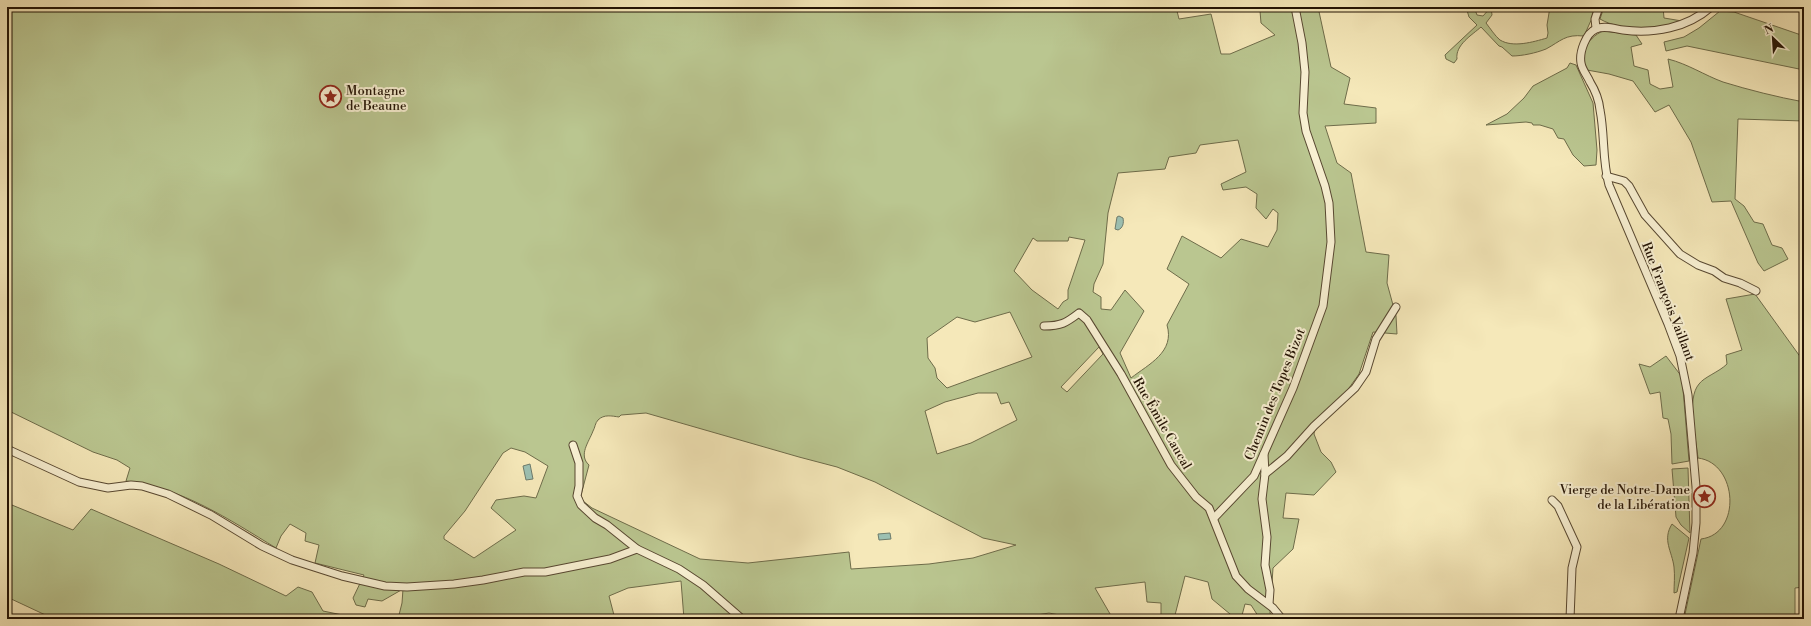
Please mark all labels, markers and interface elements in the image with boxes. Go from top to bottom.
north arrow [1753,18,1793,58]
text: N [1762,22,1776,38]
place label: Montagne de Beaune [346,83,407,114]
place icon: Montagne de Beaune [318,84,344,110]
street label: Rue François Vaillant [1638,240,1698,363]
street label: Chemin des Topes Bizot [1241,326,1309,463]
street label: Rue Émile Caucal [1129,374,1196,472]
place label: Vierge de Notre-Dame de la Libération [1558,482,1690,513]
place icon: Vierge de Notre-Dame de la Libération [1692,483,1718,509]

